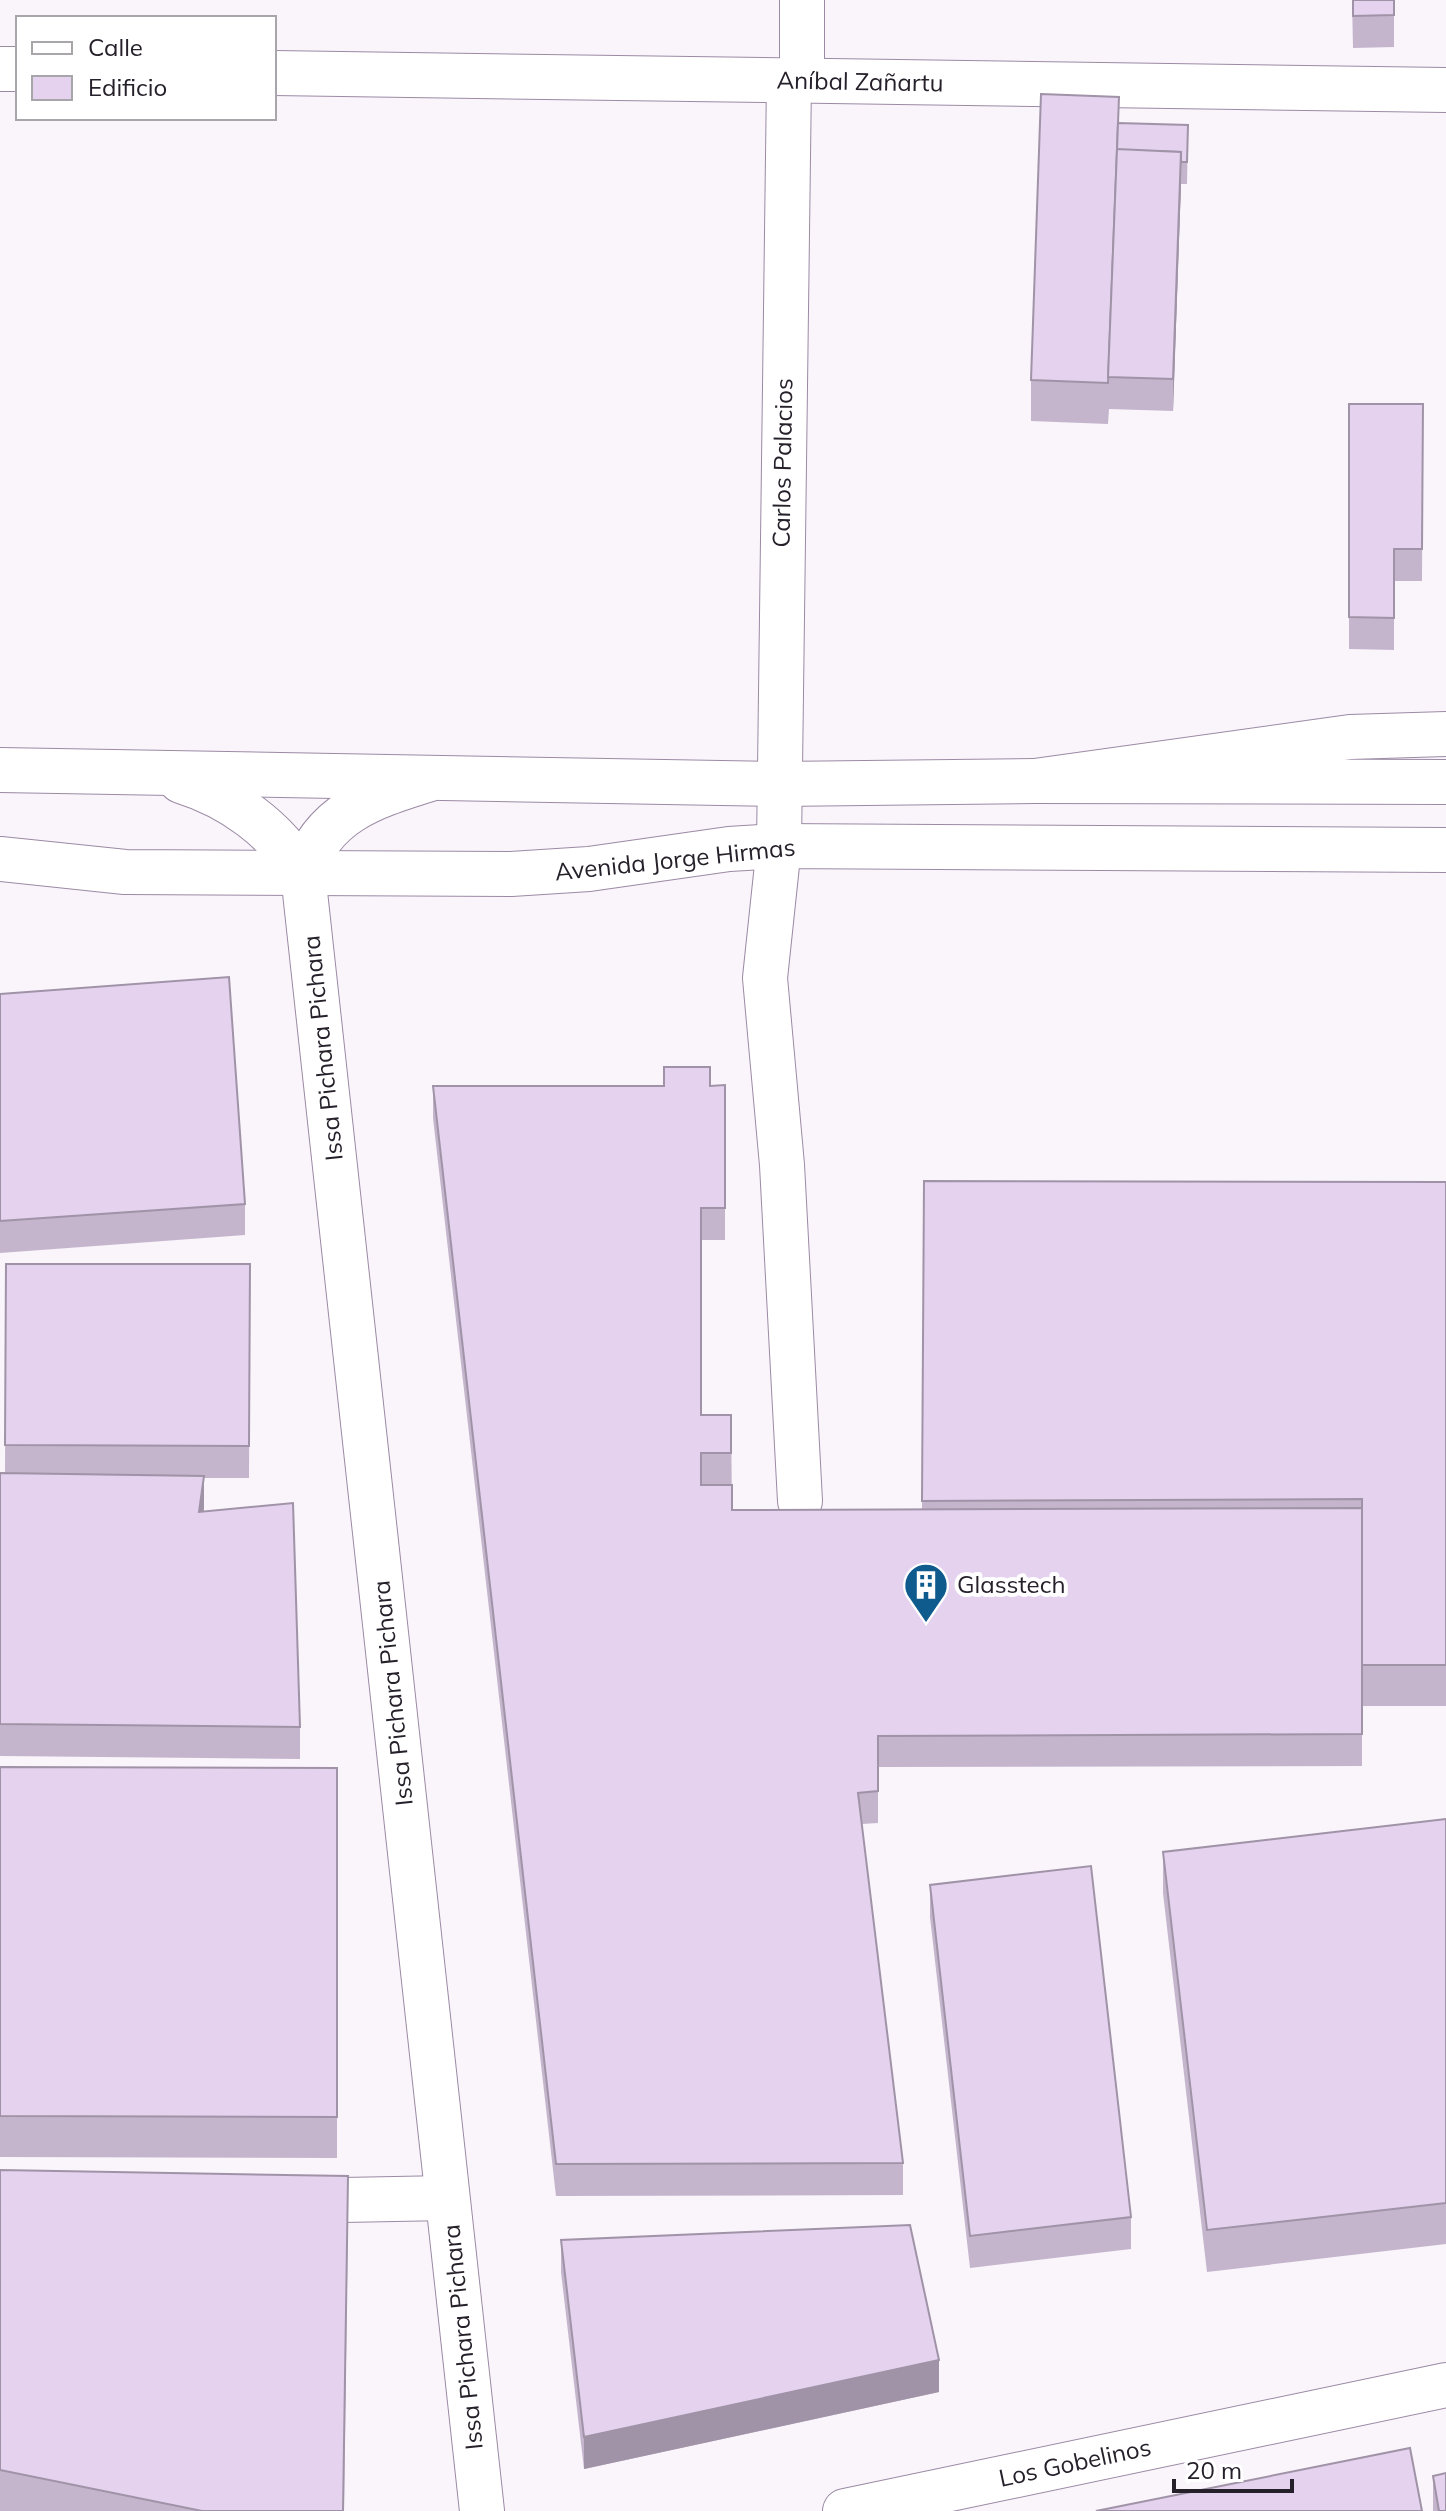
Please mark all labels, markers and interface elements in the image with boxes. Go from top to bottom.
legend [16,16,276,120]
text: Calle [88,32,143,62]
street label: Aníbal Zañartu [776,65,944,97]
text: Edificio [88,72,167,102]
street label: Carlos Palacios [766,378,798,548]
street label: Avenida Jorge Hirmas [553,831,797,887]
street label: Issa Pichara Pichara [295,934,349,1162]
building icon: Glasstech [902,1561,950,1624]
place label: Glasstech [957,1569,1066,1599]
street label: Issa Pichara Pichara [365,1579,419,1807]
street label: Issa Pichara Pichara [435,2223,489,2451]
street label: Los Gobelinos [996,2431,1154,2493]
scale bar [1174,2443,1292,2493]
text: 20 m [1186,2455,1242,2485]

